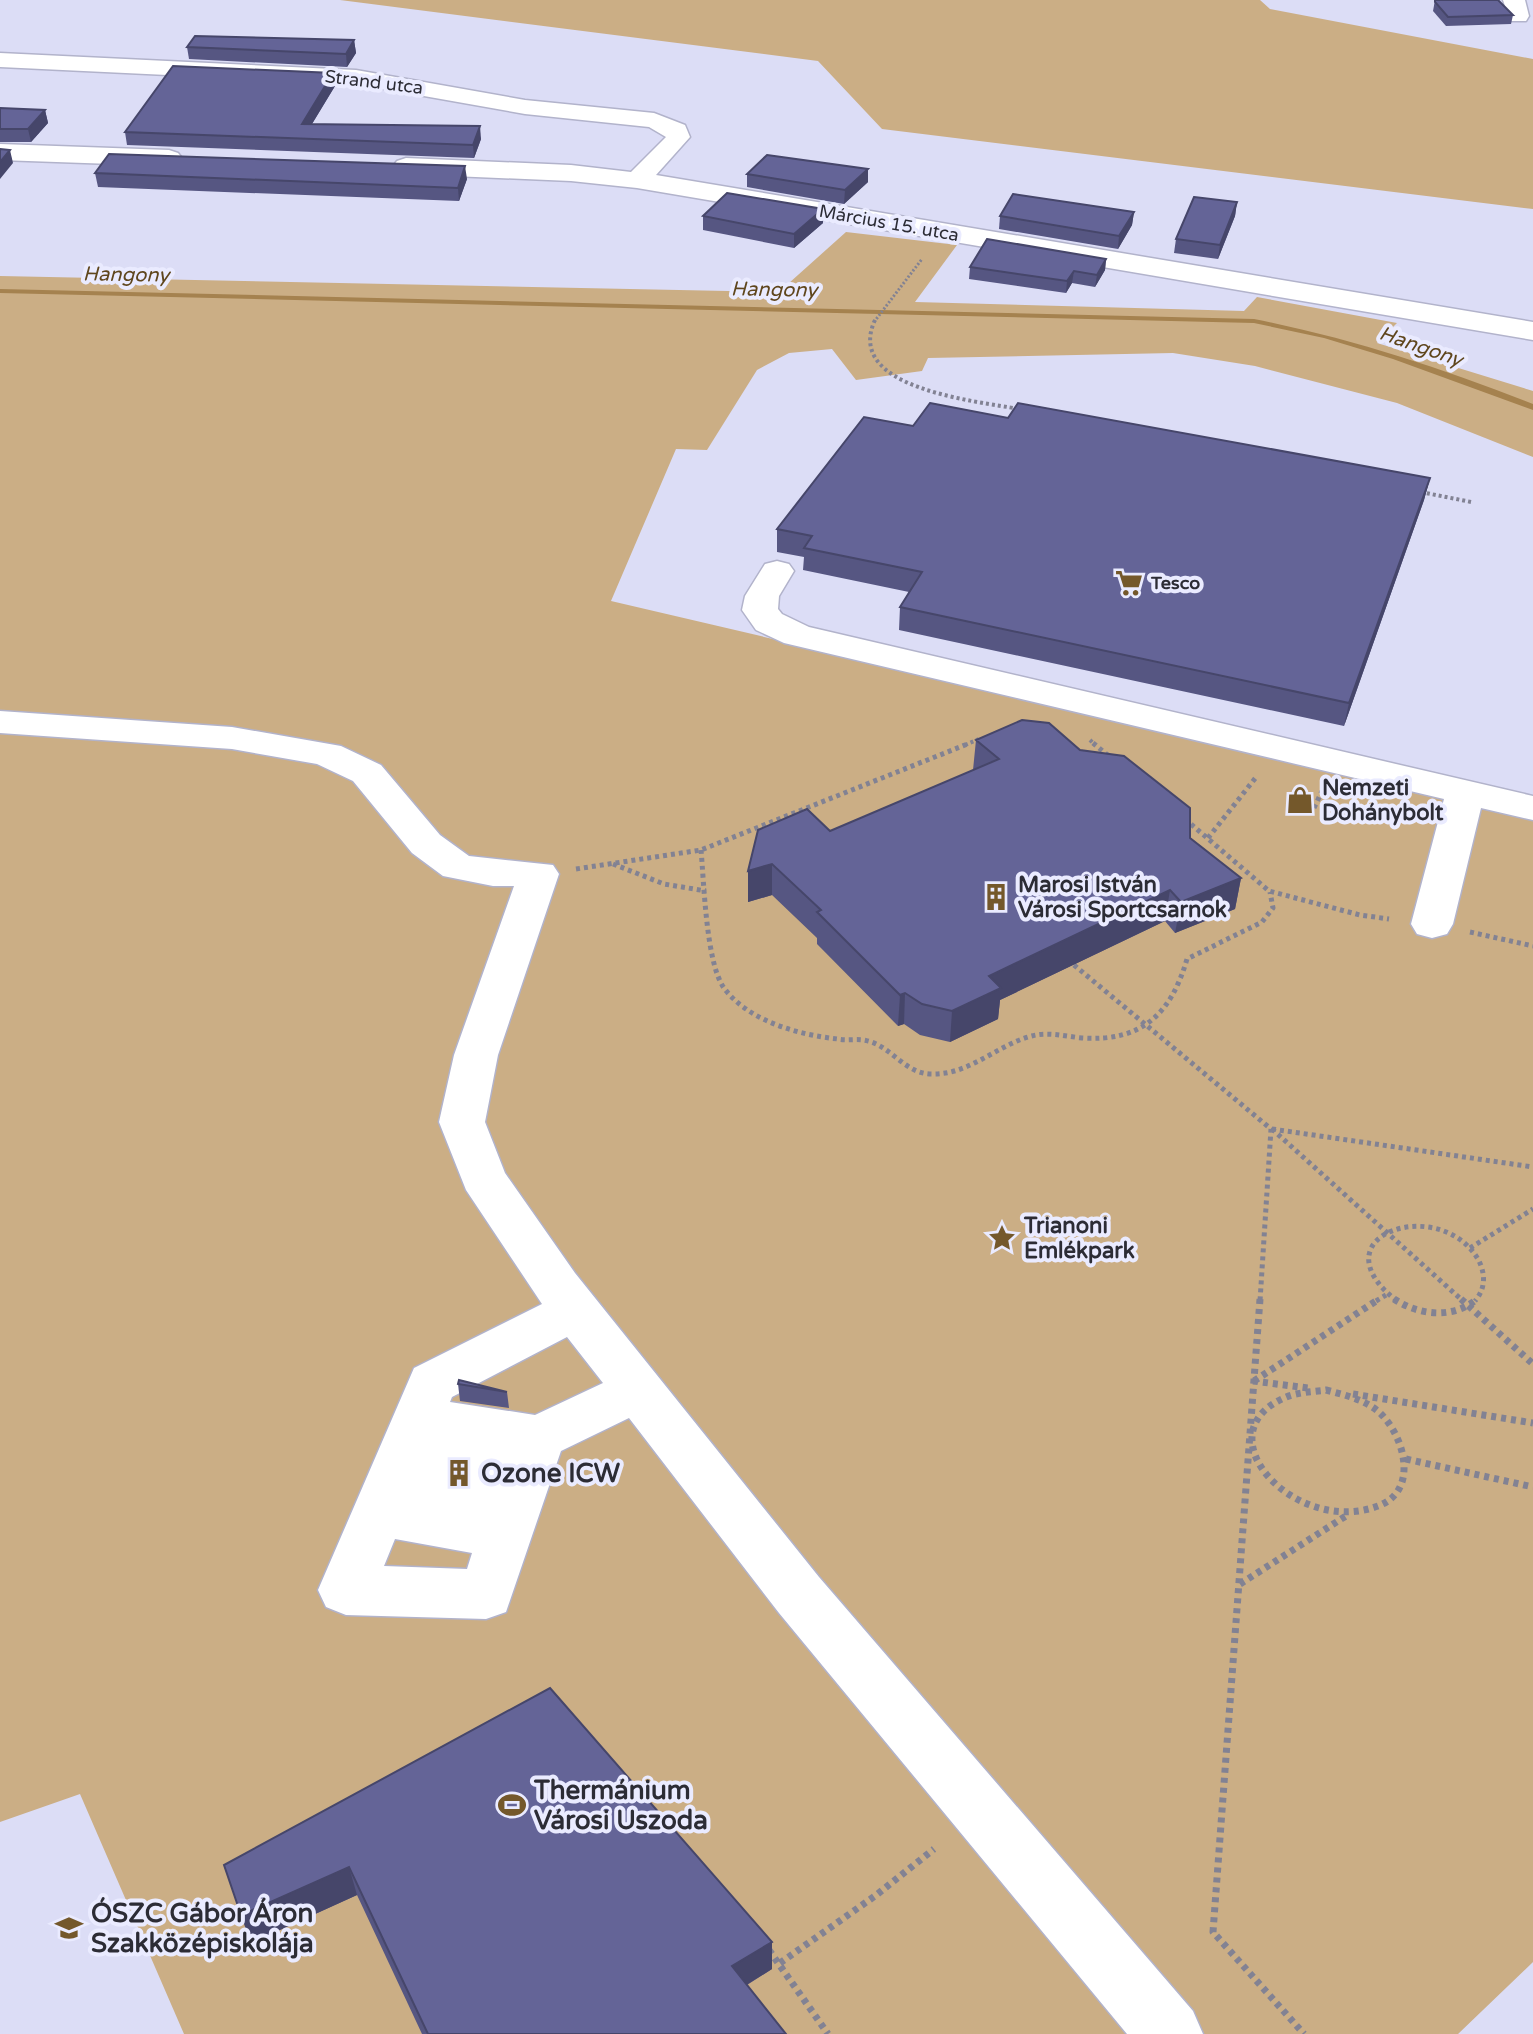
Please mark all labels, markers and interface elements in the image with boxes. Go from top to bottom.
street label: Strand utca [324,65,424,99]
street label: Március 15. utca [817,200,961,246]
water label: Hangony [83,262,171,288]
water label: Hangony [731,277,819,303]
water label: Hangony [1376,322,1467,373]
supermarket icon: Tesco [1114,568,1144,598]
place label: Tesco [1150,572,1200,594]
place label: Nemzeti Dohánybolt [1322,775,1444,826]
shop icon: Nemzeti Dohánybolt [1285,785,1315,815]
place label: Marosi István Városi Sportcsarnok [1018,872,1227,923]
building icon: Marosi István Városi Sportcsarnok [981,882,1011,912]
place label: Trianoni Emlékpark [1023,1213,1135,1264]
place icon: Trianoni Emlékpark [987,1223,1017,1253]
building icon: Ozone ICW [444,1458,474,1488]
place label: Ozone ICW [481,1458,621,1489]
place label: Thermánium Városi Uszoda [533,1775,708,1836]
sports icon: Thermánium Városi Uszoda [497,1790,527,1820]
place label: ÓSZC Gábor Áron Szakközépiskolája [91,1897,314,1959]
school or university icon: ÓSZC Gábor Áron Szakközépiskolája [54,1913,84,1943]

